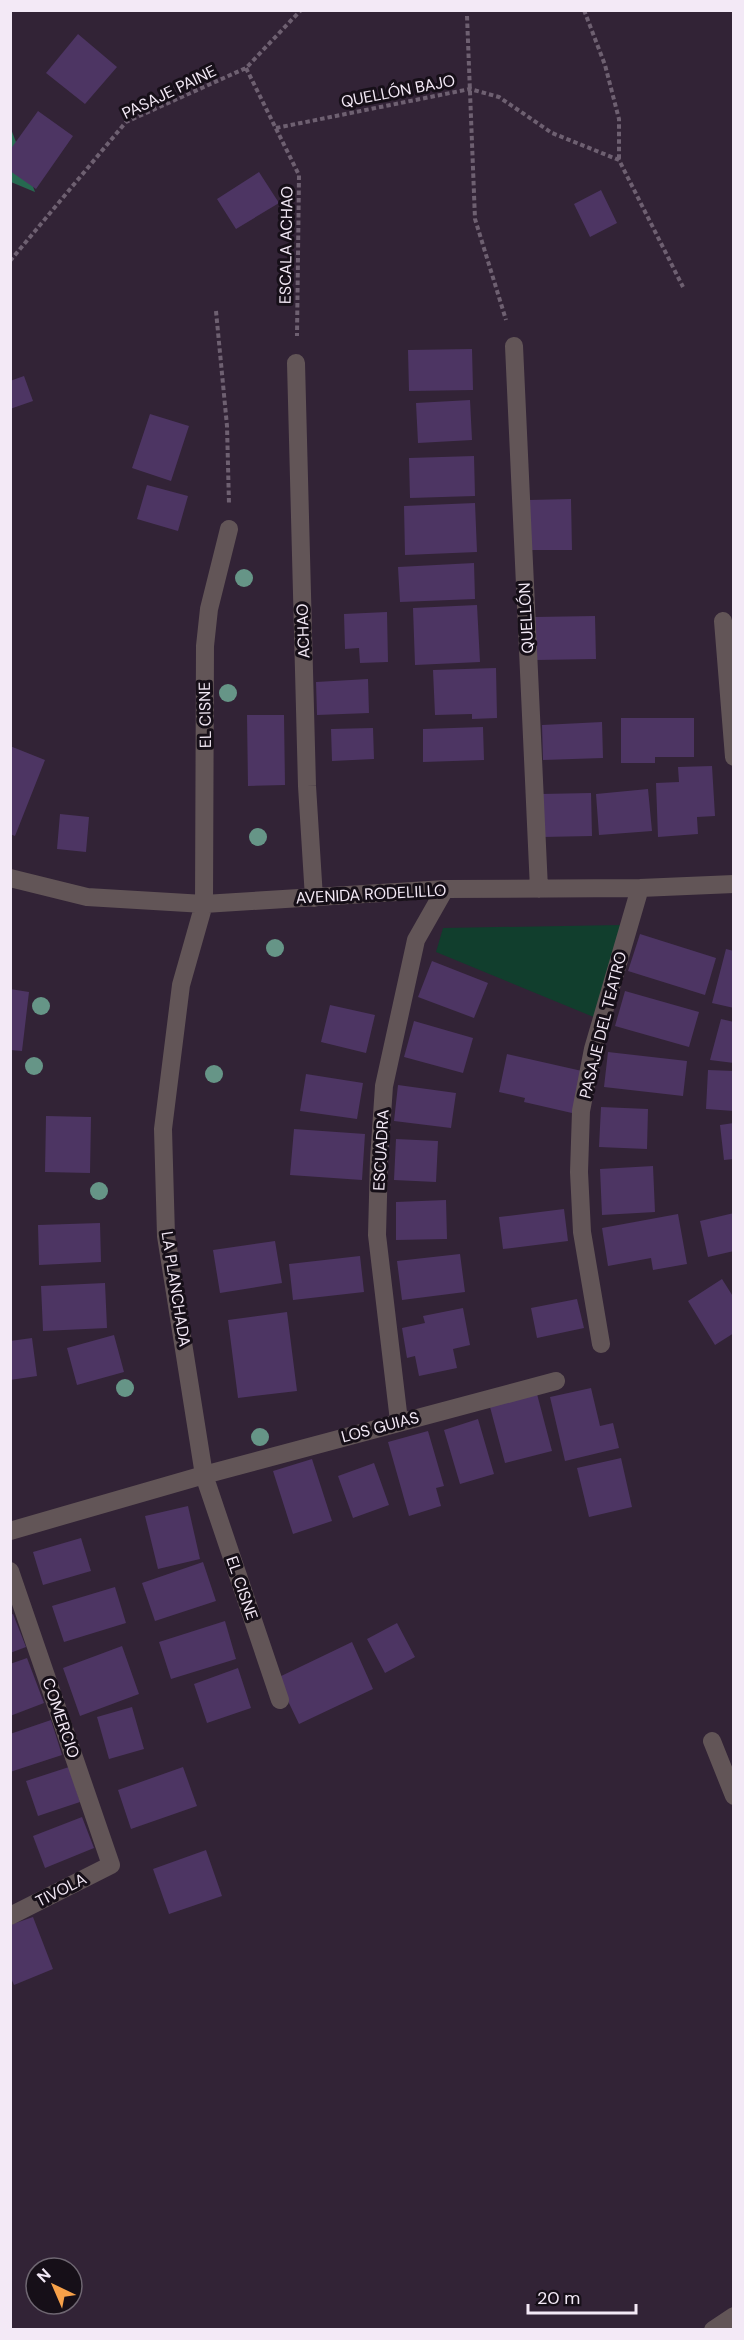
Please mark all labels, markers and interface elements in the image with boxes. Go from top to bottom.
street label: PASAJE PAINE [119,60,219,124]
street label: QUELLÓN BAJO [339,70,457,112]
street label: ESCALA ACHAO [274,186,298,304]
street label: QUELLÓN [514,582,538,654]
street label: ACHAO [292,603,314,659]
street label: EL CISNE [194,682,216,748]
street label: AVENIDA RODELILLO [295,880,447,908]
street label: PASAJE DEL TEATRO [575,949,631,1101]
street label: ESCUADRA [368,1108,394,1191]
street label: LA PLANCHADA [157,1230,196,1349]
street label: LOS GUIAS [339,1407,421,1447]
street label: EL CISNE [221,1553,263,1623]
street label: COMERCIO [37,1675,85,1761]
street label: TIVOLA [32,1868,90,1912]
north arrow [24,2256,84,2316]
text: N [32,2264,55,2287]
scale bar [528,2277,636,2315]
text: 20 m [537,2286,580,2310]

